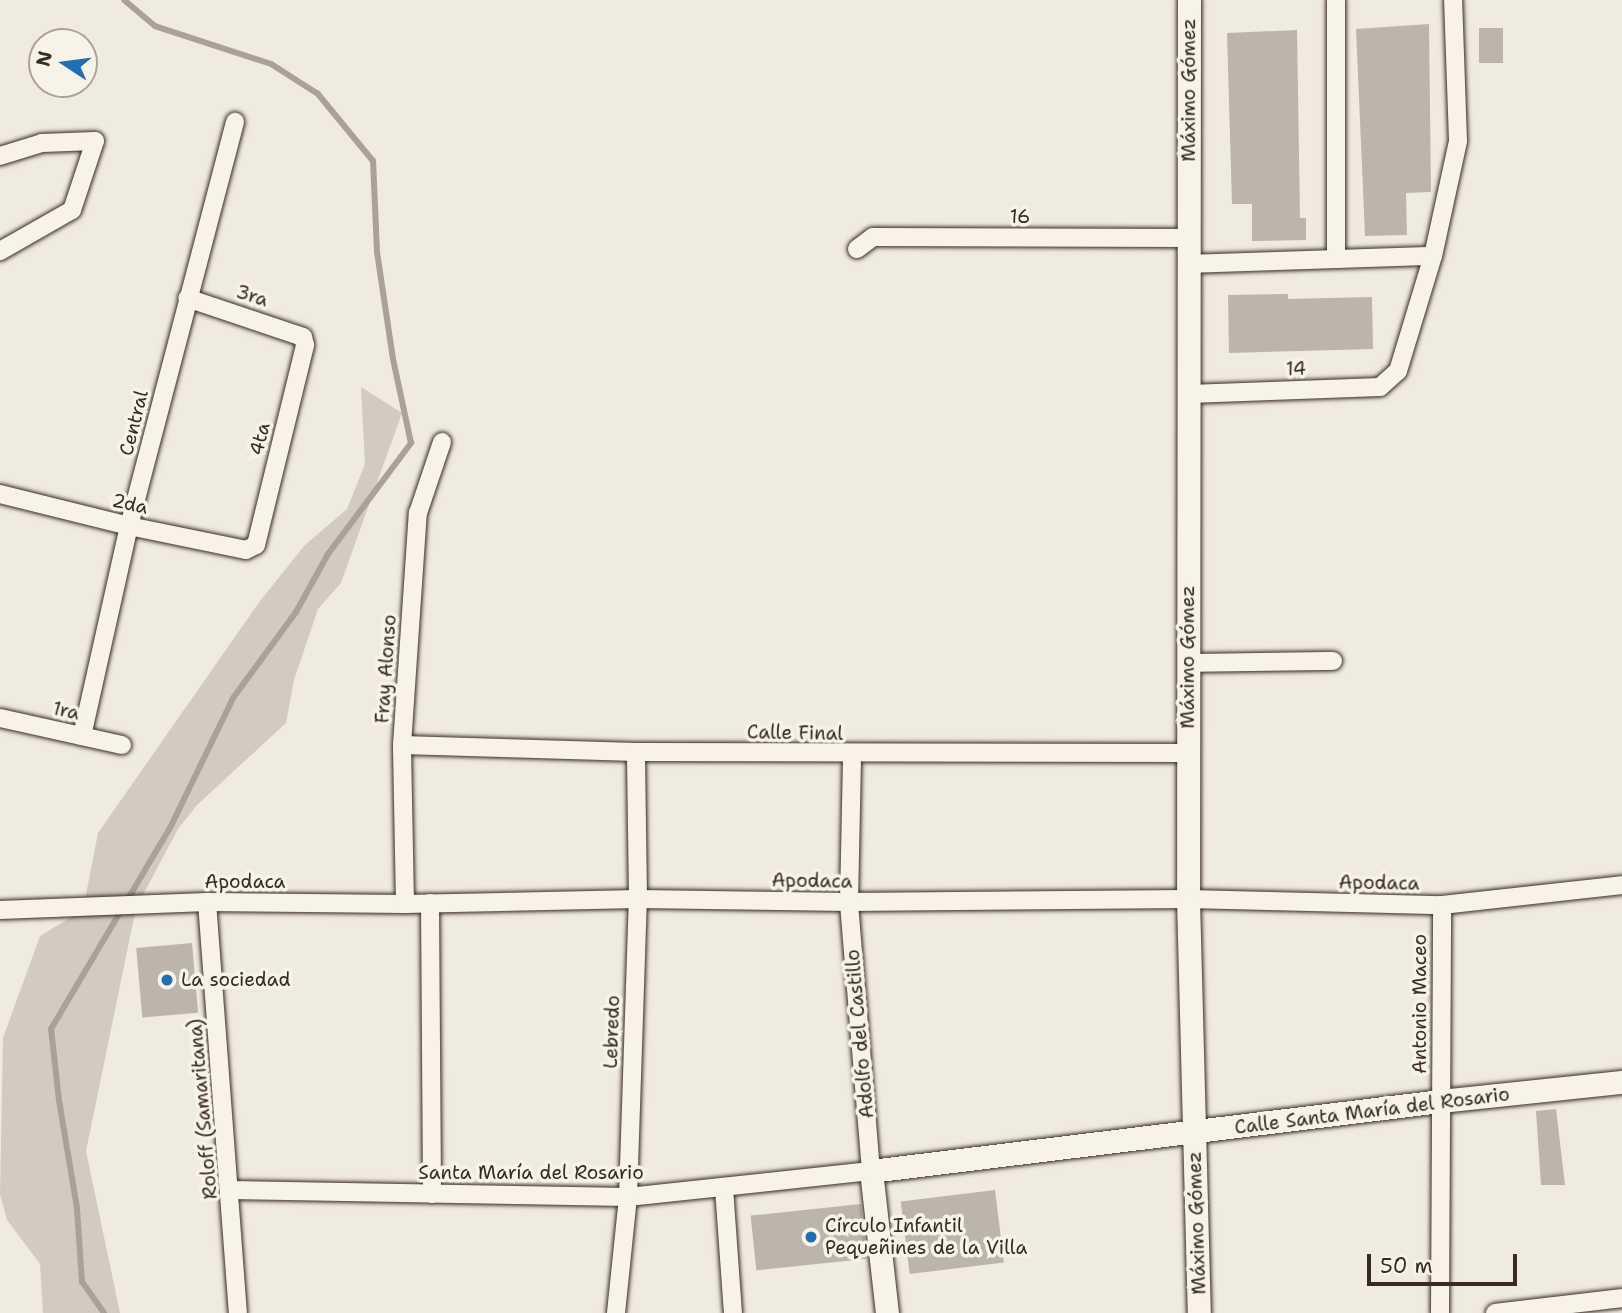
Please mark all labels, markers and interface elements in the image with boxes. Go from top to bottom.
street label: Máximo Gómez [1178,18,1200,162]
north arrow [28,28,98,98]
text: N [30,48,58,69]
street label: 16 [1010,206,1030,228]
street label: 3ra [233,280,271,312]
street label: 14 [1285,357,1307,381]
street label: Central [115,388,153,458]
street label: 4ta [245,420,275,458]
street label: 2da [110,489,150,519]
street label: Máximo Gómez [1177,585,1199,729]
street label: Fray Alonso [371,614,401,724]
street label: 1ra [50,697,82,725]
street label: Calle Final [747,721,843,745]
street label: Apodaca [771,869,853,893]
street label: Apodaca [205,871,285,893]
street label: Apodaca [1338,871,1420,895]
street label: Antonio Maceo [1409,934,1431,1074]
street label: Adolfo del Castillo [841,949,879,1119]
place label: La sociedad [181,969,291,991]
marker: La sociedad [159,972,175,988]
street label: Lebredo [599,995,625,1069]
street label: Roloff (Samaritana) [184,1018,222,1200]
street label: Calle Santa María del Rosario [1233,1083,1511,1139]
street label: Máximo Gómez [1183,1151,1211,1295]
street label: Santa María del Rosario [418,1162,644,1184]
place label: Círculo Infantil Pequeñines de la Villa [825,1215,1027,1259]
marker: Círculo Infantil Pequeñines de la Villa [803,1229,819,1245]
scale bar [1370,1240,1520,1284]
text: 50 m [1380,1252,1433,1280]

